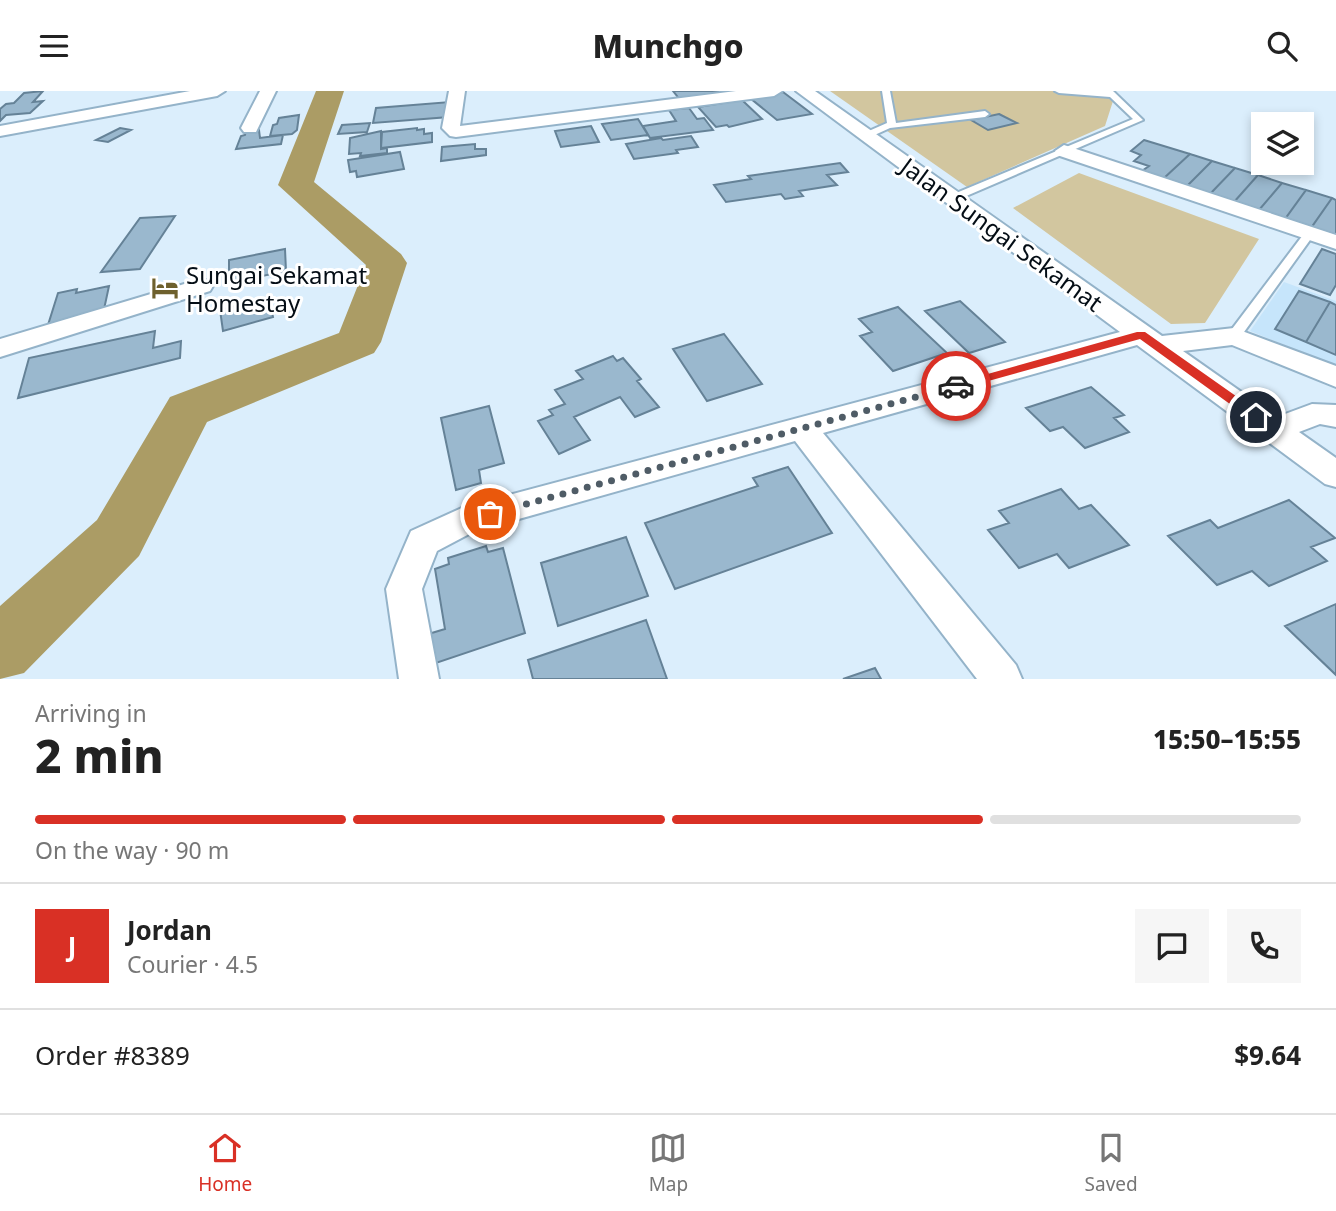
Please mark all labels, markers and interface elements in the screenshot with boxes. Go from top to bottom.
text: Munchgo [592,24,744,67]
icon: menu [35,27,73,65]
icon: search [1263,27,1301,65]
map controls [1251,112,1314,175]
button: layers [1251,112,1314,175]
street label: Jalan Sungai Sekamat [893,148,1110,319]
place label: Sungai Sekamat Homestay [186,258,367,319]
hotel icon: Sungai Sekamat Homestay [150,273,180,303]
courier [921,351,991,421]
icon: car [937,367,975,405]
pin [1226,387,1286,447]
icon: home [1237,398,1275,436]
pin [460,484,520,544]
icon: bag [471,495,509,533]
text: Arriving in [35,697,147,729]
text: 15:50–15:55 [1153,721,1301,757]
text: 2 min [35,724,164,786]
text: On the way · 90 m [35,834,229,866]
button: chat [1135,909,1209,983]
button: phone [1227,909,1301,983]
text: Jordan [127,912,212,948]
text: J [68,928,76,964]
text: Courier · 4.5 [127,948,258,980]
text: Order #8389 [35,1037,190,1073]
text: $9.64 [1234,1037,1301,1073]
tab: Home [198,1129,252,1197]
tab: Map [649,1129,688,1197]
tab: Saved [1085,1129,1138,1197]

